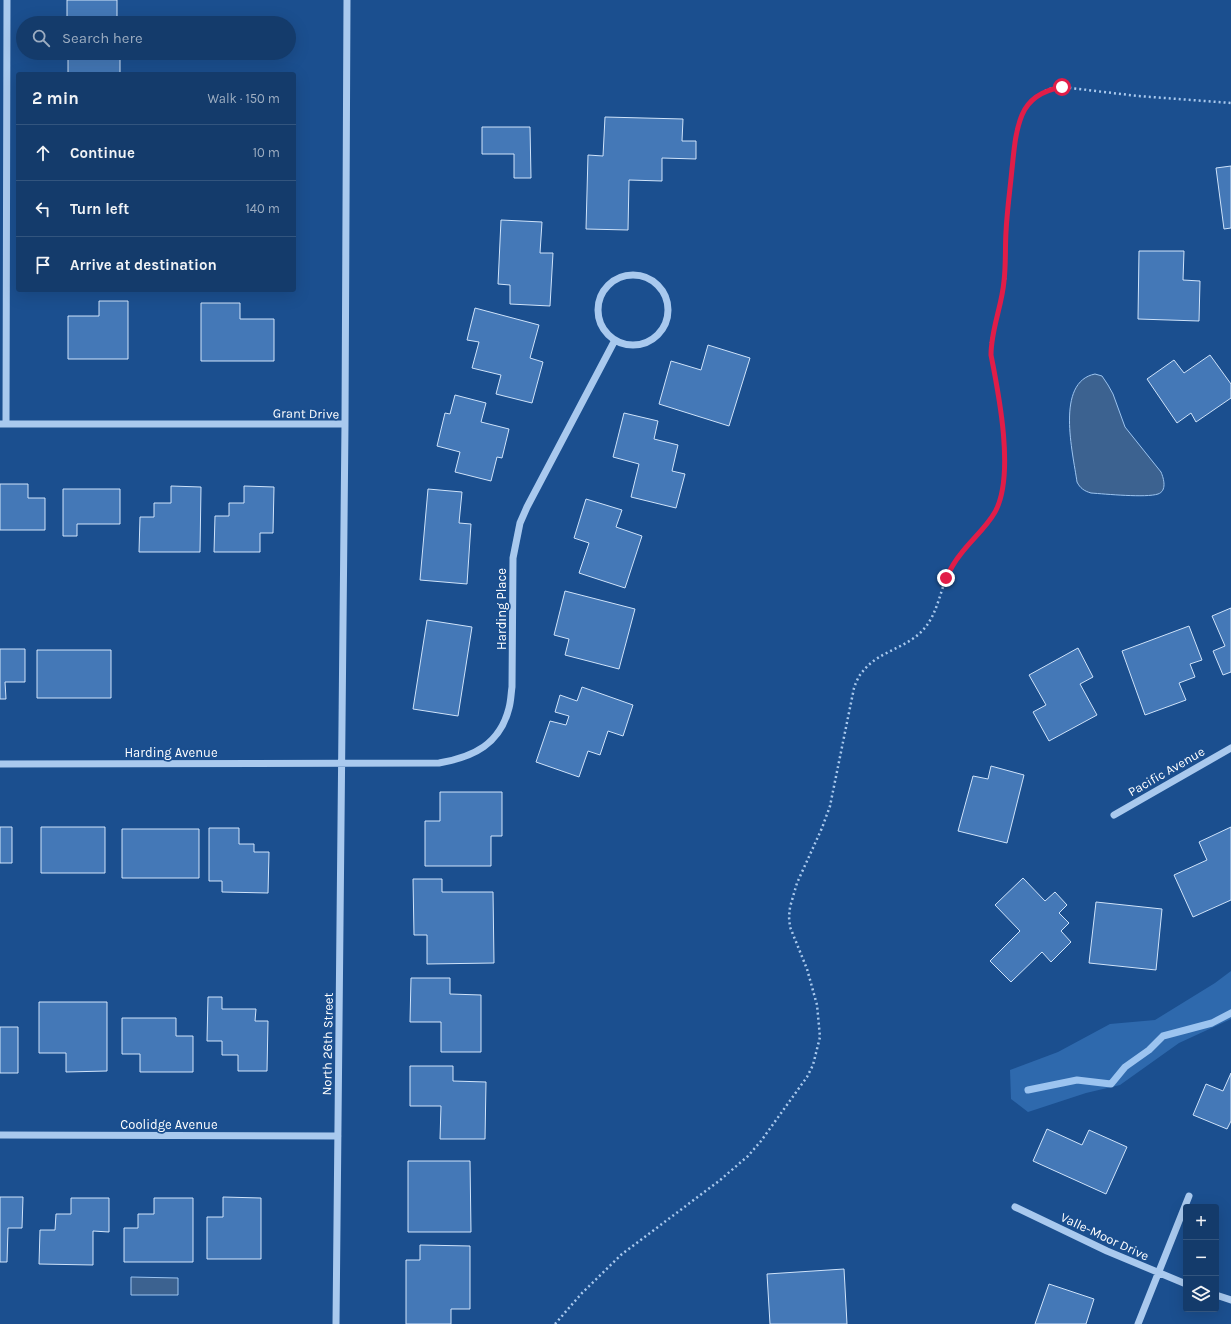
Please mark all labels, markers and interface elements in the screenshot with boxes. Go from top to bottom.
search box [16,16,296,60]
icon: search [30,27,52,49]
text: Search here [62,29,143,47]
route start [1053,78,1071,96]
text: 2 min [32,88,79,108]
text: Walk · 150 m [208,91,280,106]
icon: ahead [32,142,54,164]
text: Continue [70,144,135,162]
text: 10 m [253,145,280,160]
icon: left [32,198,54,220]
text: Turn left [70,200,129,218]
text: 140 m [245,201,280,216]
icon: arrive [32,254,54,276]
text: Arrive at destination [70,256,217,274]
street label: Grant Drive [273,405,340,422]
street label: Harding Place [494,568,509,650]
route end [937,569,955,587]
street label: Pacific Avenue [1125,743,1207,799]
street label: Harding Avenue [124,745,218,760]
street label: North 26th Street [319,992,336,1096]
street label: Coolidge Avenue [120,1117,218,1132]
map controls [1183,1204,1219,1312]
button: + [1183,1204,1219,1240]
street label: Valle-Moor Drive [1058,1209,1152,1264]
button: − [1183,1240,1219,1276]
button: layers [1183,1276,1219,1312]

